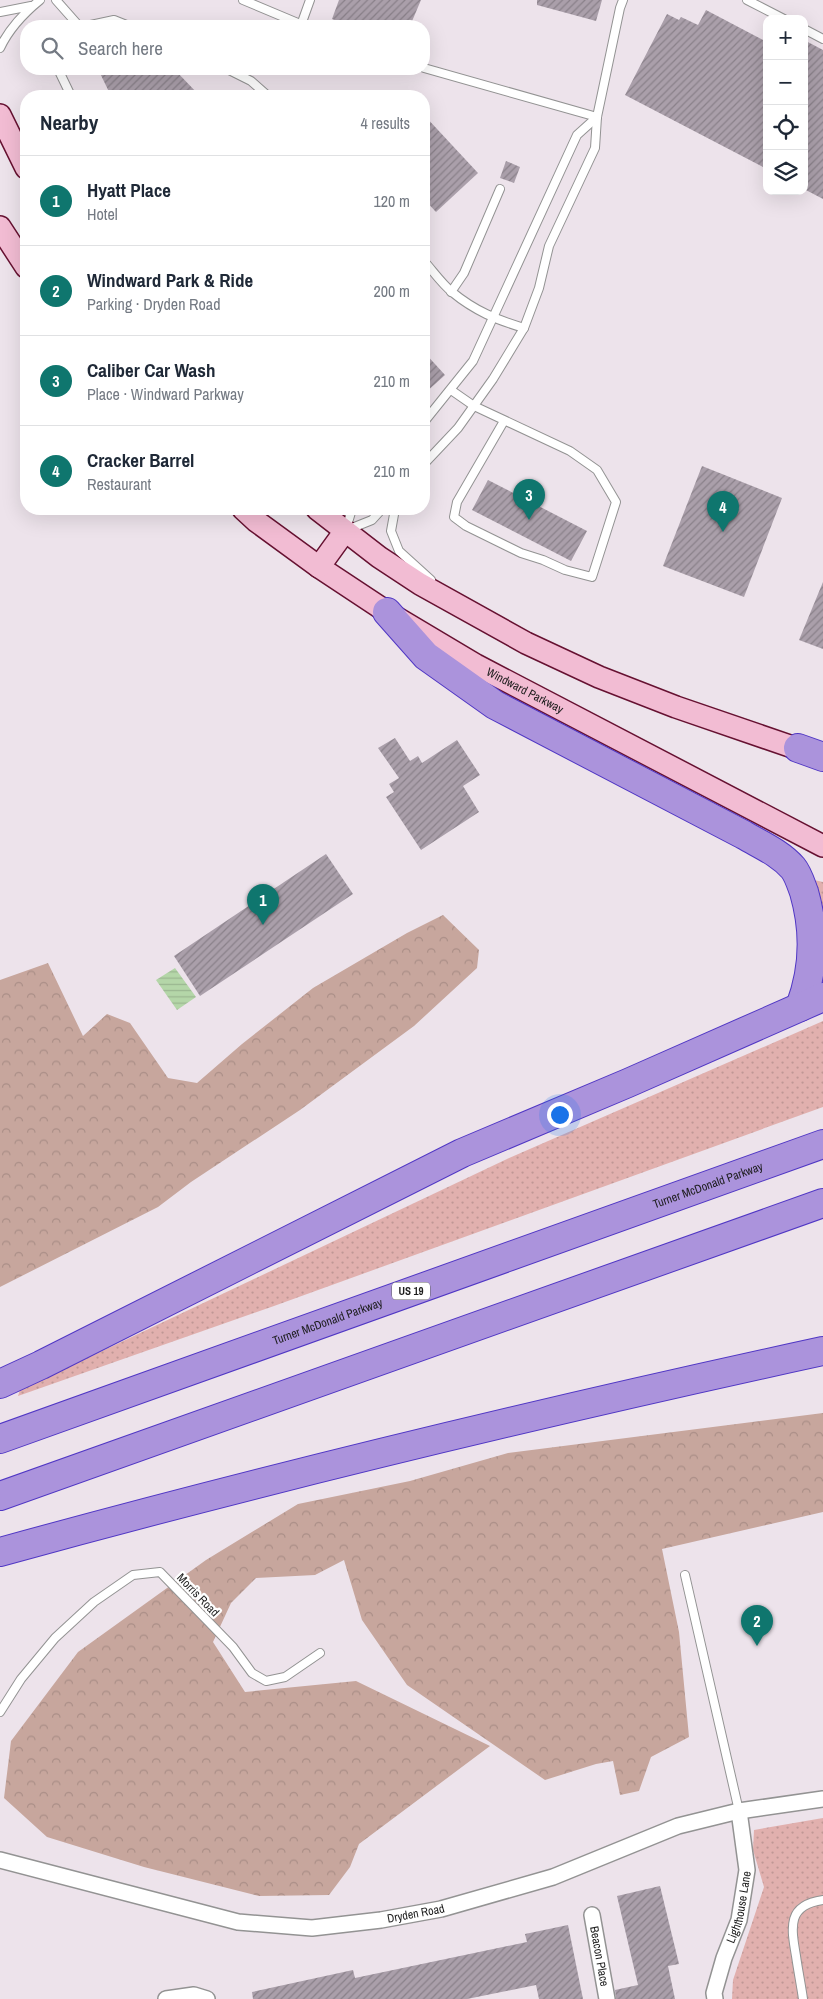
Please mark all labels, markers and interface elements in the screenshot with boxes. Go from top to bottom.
map controls [763,15,808,195]
button: + [763,15,808,60]
search box [20,20,430,75]
icon: search [38,34,66,62]
text: Search here [78,35,163,61]
button: − [763,60,808,105]
button: locate [763,105,808,150]
text: Nearby [40,108,98,137]
text: 4 results [360,112,410,134]
button: layers [763,150,808,195]
text: Hyatt Place [87,177,171,203]
text: 1 [52,190,60,212]
text: 120 m [374,190,410,212]
text: Hotel [87,203,118,225]
text: Windward Park & Ride [87,267,253,293]
text: 2 [52,280,60,302]
text: 200 m [374,280,410,302]
text: Parking · Dryden Road [87,293,220,315]
text: Caliber Car Wash [87,357,215,383]
text: 3 [52,370,60,392]
text: 210 m [374,370,410,392]
text: Place · Windward Parkway [87,383,244,405]
text: Cracker Barrel [87,447,194,473]
text: 4 [52,460,60,482]
text: 210 m [374,460,410,482]
text: Restaurant [87,473,151,495]
pin: 3 [513,479,545,520]
pin: 4 [707,491,739,532]
street label: Windward Parkway [484,664,566,717]
pin: 1 [247,884,279,925]
your location [547,1102,573,1128]
street label: Turner McDonald Parkway [651,1158,765,1212]
road number: US 19 [392,1282,430,1300]
street label: Turner McDonald Parkway [270,1294,385,1349]
street label: Morris Road [173,1570,223,1620]
pin: 2 [741,1605,773,1646]
street label: Lighthouse Lane [723,1870,755,1945]
street label: Dryden Road [386,1900,446,1927]
street label: Beacon Place [586,1925,613,1988]

